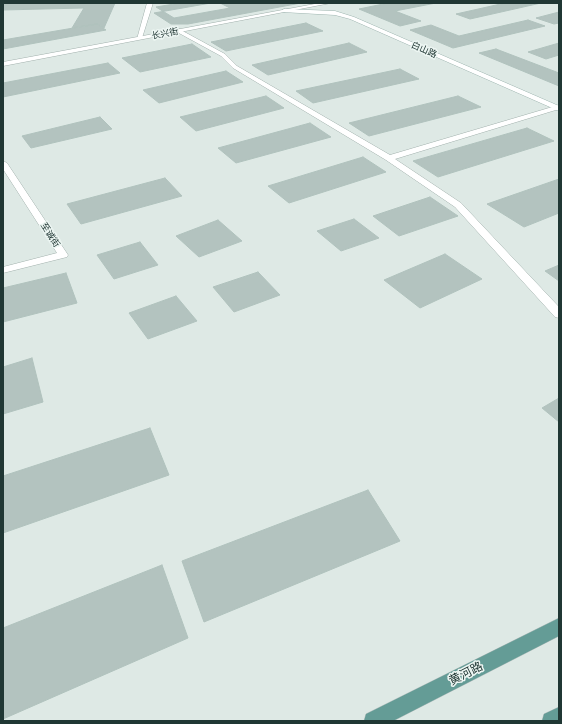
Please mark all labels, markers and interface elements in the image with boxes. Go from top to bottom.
street label: 长兴街 [151,26,179,42]
street label: 白山路 [409,40,439,60]
street label: 至诚街 [38,221,62,249]
street label: 黄河路 [447,659,485,689]

